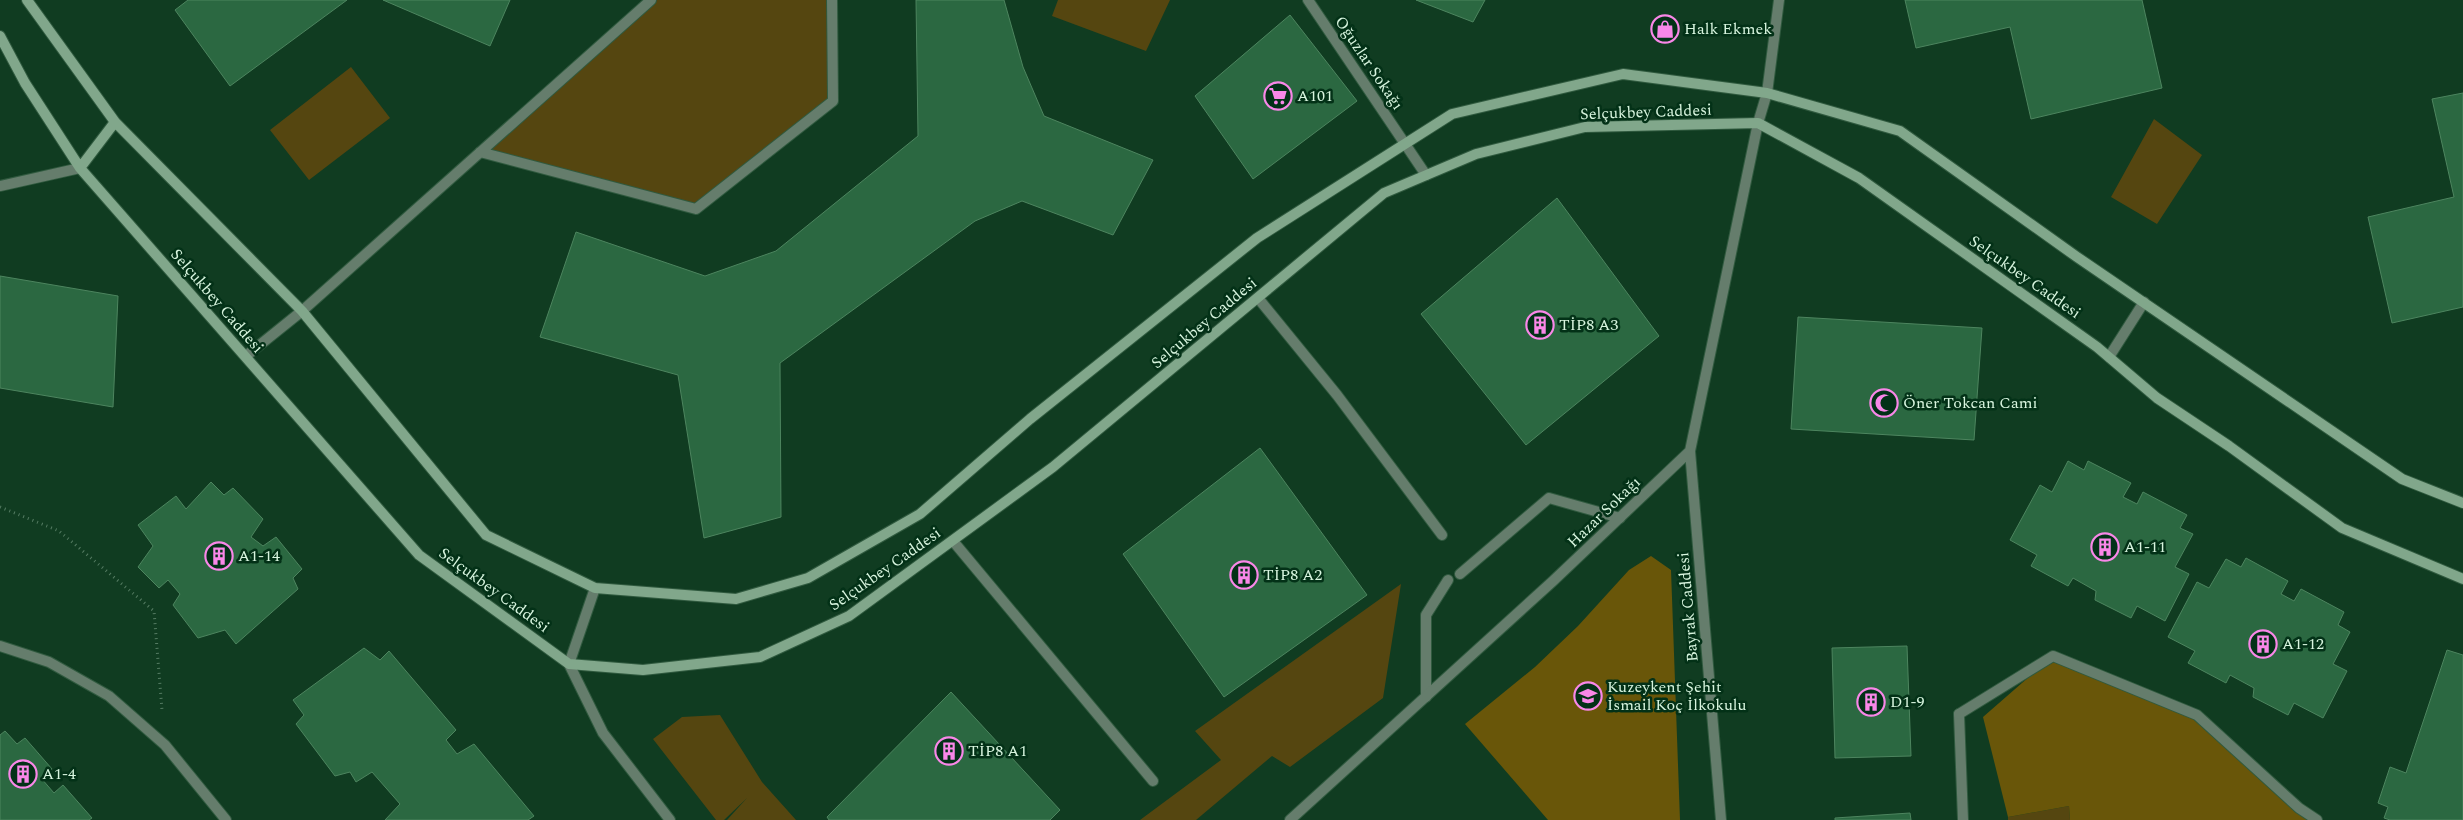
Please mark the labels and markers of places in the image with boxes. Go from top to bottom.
shop icon: Halk Ekmek [1650,14,1680,44]
place label: Halk Ekmek [1684,17,1772,41]
supermarket icon: A101 [1263,81,1293,111]
place label: A101 [1297,84,1333,108]
building icon: TİP8 A3 [1525,310,1555,340]
place label: TİP8 A3 [1559,313,1618,337]
mosque icon: Öner Tokcan Cami [1869,388,1899,418]
place label: Öner Tokcan Cami [1903,391,2037,415]
building icon: A1-11 [2090,532,2120,562]
place label: A1-11 [2124,535,2166,559]
building icon: A1-14 [204,541,234,571]
place label: A1-14 [238,544,280,568]
building icon: TİP8 A2 [1229,560,1259,590]
place label: TİP8 A2 [1263,563,1322,587]
building icon: A1-12 [2248,629,2278,659]
place label: A1-12 [2282,632,2324,656]
place label: Kuzeykent Şehit İsmail Koç İlkokulu [1607,675,1747,717]
school or university icon: Kuzeykent Şehit İsmail Koç İlkokulu [1573,681,1603,711]
building icon: D1-9 [1856,687,1886,717]
place label: D1-9 [1890,690,1924,714]
building icon: TİP8 A1 [934,736,964,766]
place label: TİP8 A1 [968,739,1027,763]
building icon: A1-4 [8,759,38,789]
place label: A1-4 [42,762,76,786]

